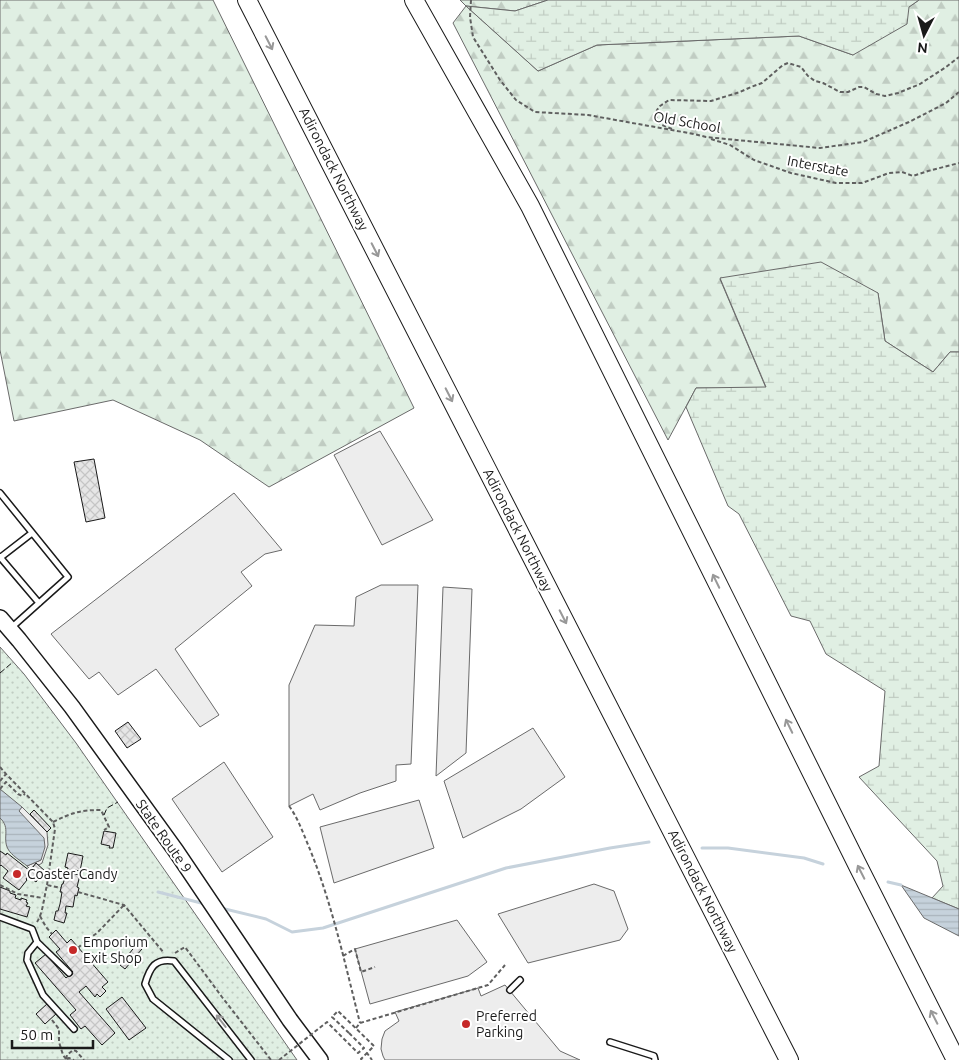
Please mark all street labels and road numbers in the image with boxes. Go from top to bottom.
street label: Adirondack Northway [296,105,372,233]
street label: Old School [652,108,722,136]
street label: Interstate [786,152,850,180]
street label: Adirondack Northway [480,466,556,594]
street label: State Route 9 [133,796,195,876]
street label: Adirondack Northway [665,827,741,955]

